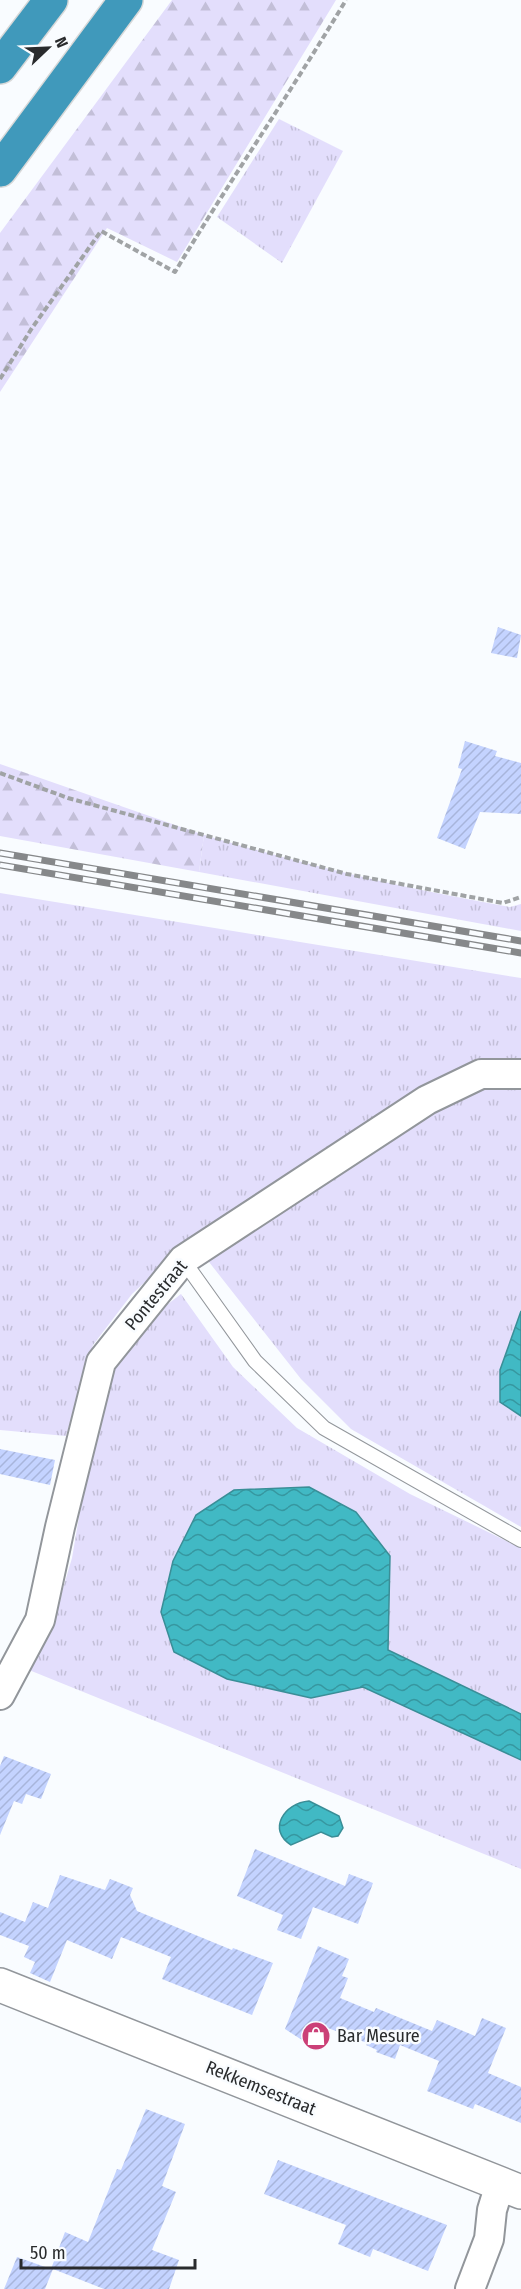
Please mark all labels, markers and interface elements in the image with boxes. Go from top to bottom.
north arrow [18,18,78,78]
text: N [51,34,72,50]
street label: Pontestraat [120,1255,192,1335]
shop icon: Bar Mesure [300,2020,332,2052]
place label: Bar Mesure [337,2025,420,2047]
street label: Rekkemsestraat [203,2056,320,2120]
scale bar [21,2232,195,2270]
text: 50 m [30,2242,66,2264]

